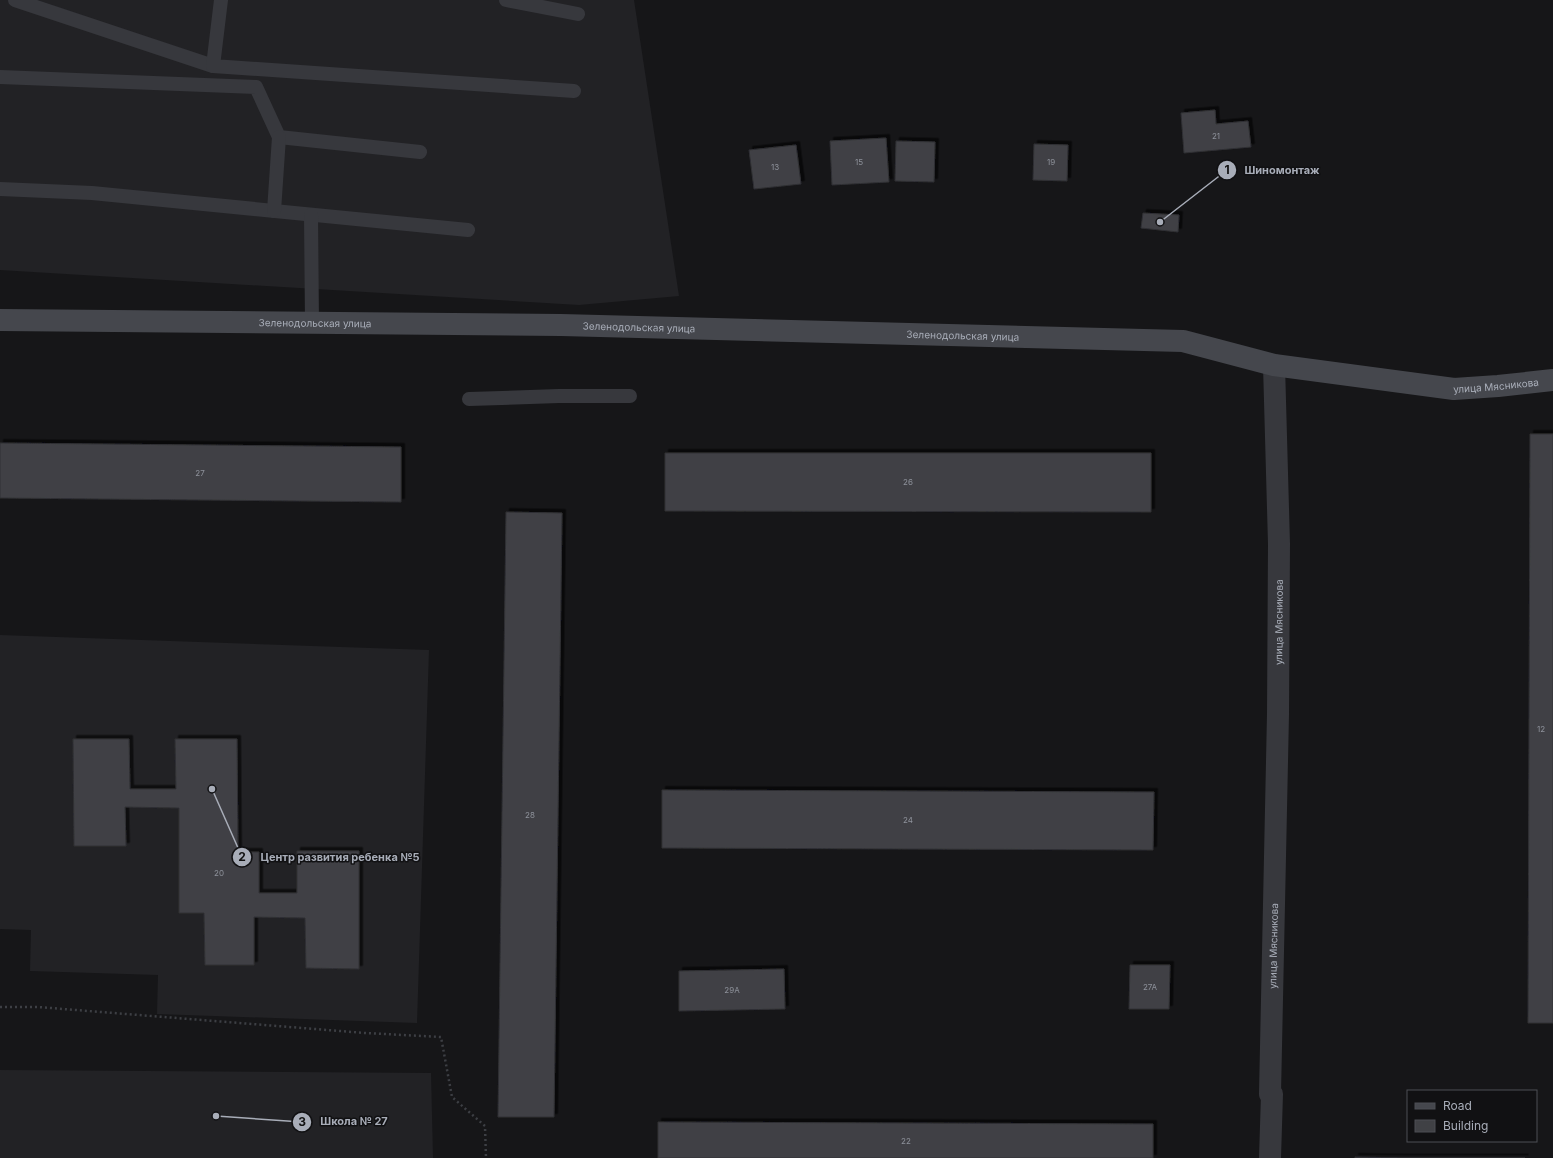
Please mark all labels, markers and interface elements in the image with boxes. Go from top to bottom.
house number: 21 [1212,131,1220,141]
house number: 15 [855,157,863,167]
house number: 19 [1047,157,1055,167]
callout: Шиномонтаж [1217,158,1328,181]
house number: 13 [771,162,779,172]
text: 1 [1224,162,1230,177]
text: Шиномонтаж [1244,163,1320,177]
street label: Зеленодольская улица [259,316,371,329]
street label: Зеленодольская улица [582,320,695,334]
street label: Зеленодольская улица [906,328,1019,343]
street label: улица Мясникова [1453,376,1539,395]
house number: 27 [195,468,205,478]
house number: 26 [903,477,913,487]
street label: улица Мясникова [1272,579,1285,665]
house number: 12 [1537,724,1545,734]
house number: 28 [525,810,535,820]
house number: 24 [903,815,913,825]
callout: Центр развития ребенка №5 [232,846,427,869]
text: 2 [238,849,246,864]
text: Центр развития ребенка №5 [260,850,420,864]
house number: 20 [214,868,224,878]
street label: улица Мясникова [1266,903,1280,989]
house number: 27А [1143,982,1158,992]
house number: 29А [724,985,740,995]
legend [1407,1090,1537,1142]
text: Road [1443,1098,1472,1113]
callout: Школа № 27 [292,1110,396,1133]
text: 3 [298,1114,306,1129]
text: Школа № 27 [320,1114,388,1128]
text: Building [1443,1118,1488,1133]
house number: 22 [901,1136,911,1146]

